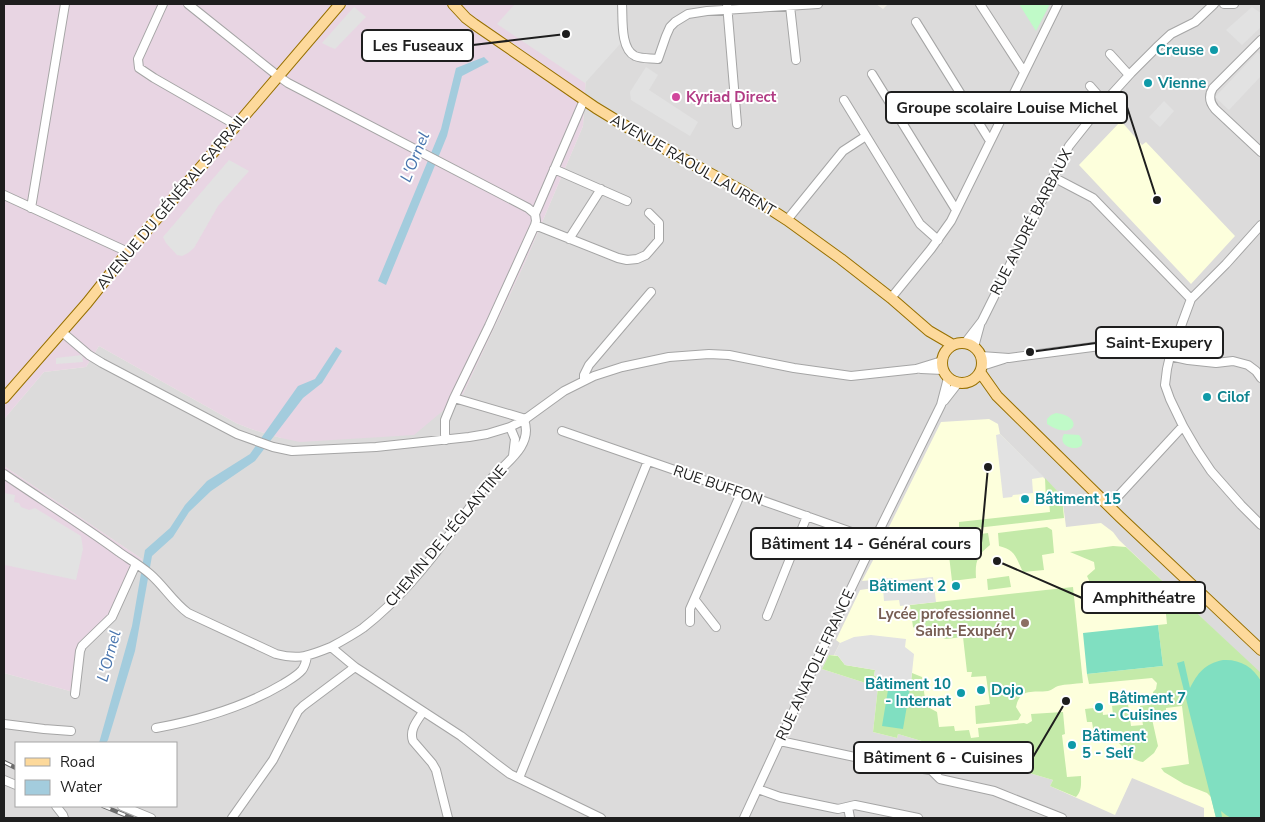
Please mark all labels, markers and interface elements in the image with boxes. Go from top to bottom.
callout: Les Fuseaux [362,30,473,61]
text: Les Fuseaux [373,35,464,57]
place label: Creuse [1156,40,1204,60]
marker: Creuse [1208,44,1220,56]
place label: Vienne [1157,73,1206,93]
marker: Vienne [1142,77,1154,89]
place label: Kyriad Direct [686,87,777,107]
marker: Kyriad Direct [670,91,682,103]
callout: Groupe scolaire Louise Michel [886,92,1127,123]
text: Groupe scolaire Louise Michel [896,97,1118,119]
street label: AVENUE DU GÉNÉRAL SARRAIL [92,108,252,294]
street label: AVENUE RAOUL LAURENT [607,109,779,221]
water label: L'Ornel [395,128,435,185]
street label: RUE ANDRÉ BARBAUX [985,145,1077,299]
callout: Saint-Exupery [1096,327,1223,358]
text: Saint-Exupery [1106,332,1213,354]
place label: Cilof [1217,387,1250,407]
marker: Cilof [1201,391,1213,403]
street label: RUE BUFFON [671,460,765,510]
street label: CHEMIN DE L'ÉGLANTINE [381,461,511,611]
place label: Bâtiment 15 [1035,489,1121,509]
marker: Bâtiment 15 [1019,493,1031,505]
callout: Bâtiment 14 - Général cours [751,528,981,559]
text: Bâtiment 14 - Général cours [761,533,971,555]
place label: Bâtiment 2 [869,576,946,596]
marker: Bâtiment 2 [950,580,962,592]
callout: Amphithéatre [1082,582,1205,613]
street label: RUE ANATOLE FRANCE [771,586,859,744]
text: Amphithéatre [1093,587,1196,609]
place label: Lycée professionnel Saint-Exupéry [878,604,1015,641]
marker: Lycée professionnel Saint-Exupéry [1019,617,1031,629]
water label: L'Ornel [92,628,126,684]
place label: Bâtiment 10 - Internat [865,674,951,711]
place label: Dojo [991,680,1024,700]
marker: Dojo [975,684,987,696]
marker: Bâtiment 10 - Internat [955,687,967,699]
place label: Bâtiment 7 - Cuisines [1109,688,1186,725]
marker: Bâtiment 7 - Cuisines [1093,701,1105,713]
place label: Bâtiment 5 - Self [1082,726,1146,763]
marker: Bâtiment 5 - Self [1066,739,1078,751]
legend [15,742,178,807]
callout: Bâtiment 6 - Cuisines [854,742,1033,773]
text: Bâtiment 6 - Cuisines [863,747,1023,769]
text: Road [60,752,95,772]
text: Water [60,777,103,797]

